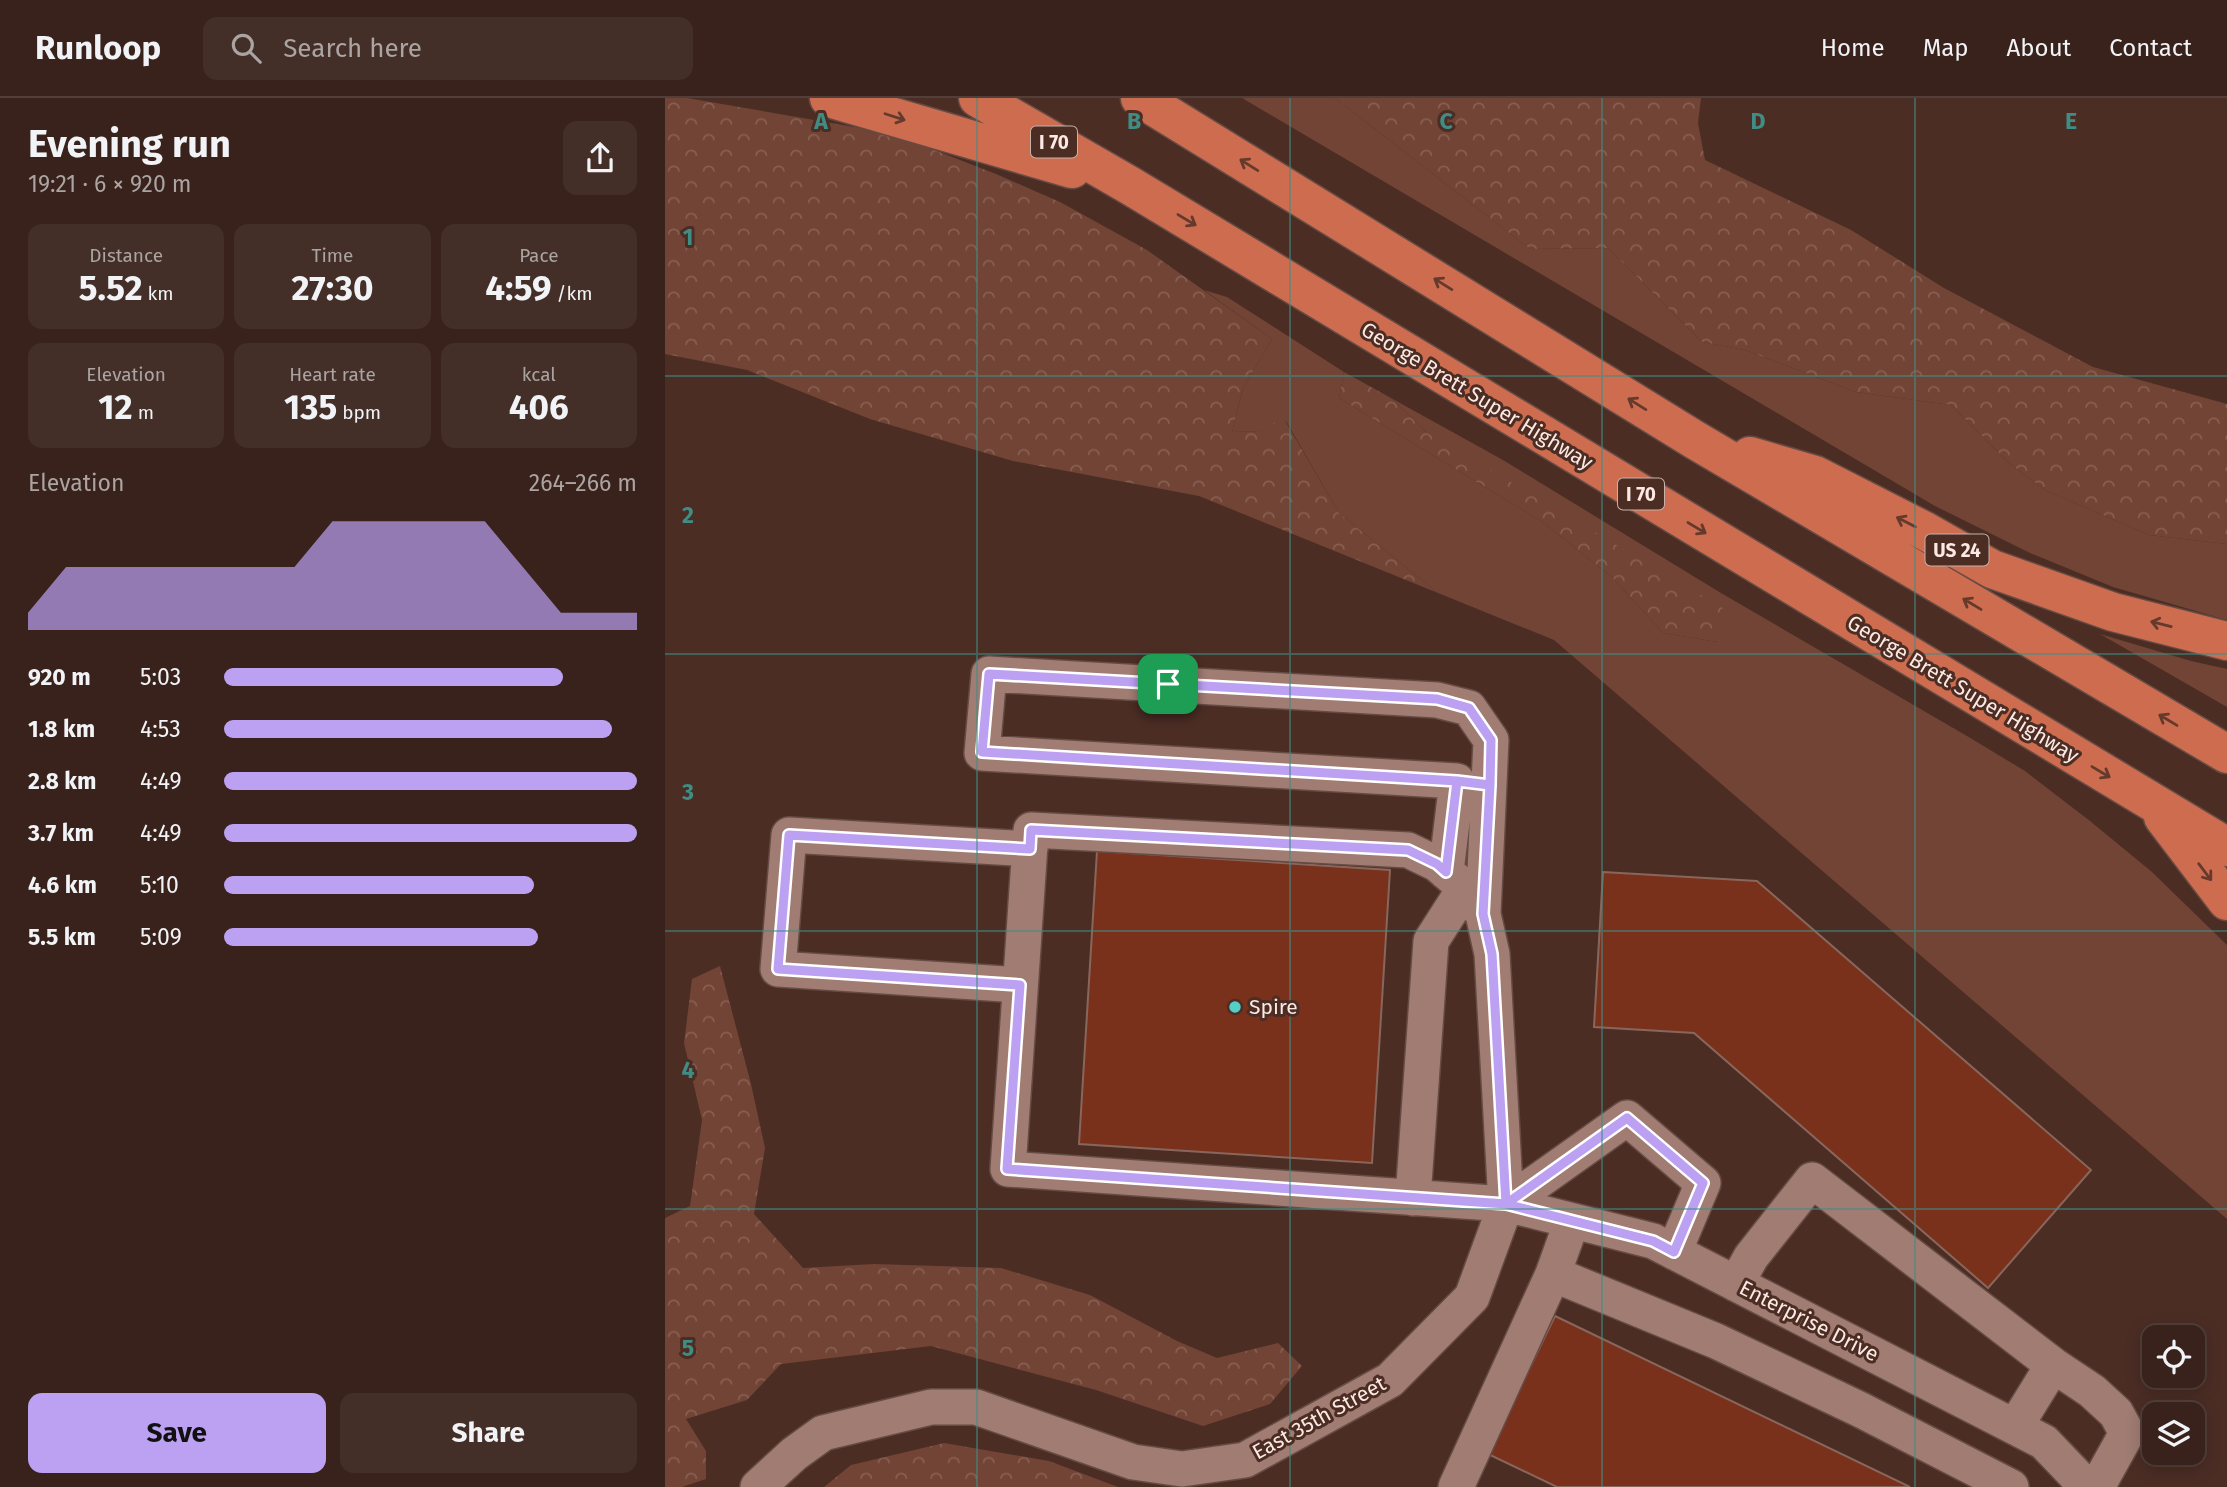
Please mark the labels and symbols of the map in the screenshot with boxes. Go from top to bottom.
text: A [813,107,828,135]
text: B [1127,107,1141,135]
text: C [1439,107,1453,135]
text: D [1751,107,1766,135]
text: E [2065,107,2077,135]
one-way arrow [883,111,905,124]
road number: I 70 [1031,126,1077,158]
one-way arrow [1240,158,1260,172]
one-way arrow [1177,214,1197,228]
text: 1 [683,223,693,251]
one-way arrow [1433,277,1453,291]
street label: George Brett Super Highway [1356,316,1598,476]
one-way arrow [1627,396,1647,410]
road number: I 70 [1618,478,1664,510]
text: 2 [682,501,694,529]
one-way arrow [1896,514,1916,528]
one-way arrow [1686,521,1706,535]
road number: US 24 [1925,534,1989,565]
one-way arrow [1963,597,1983,611]
street label: George Brett Super Highway [1842,609,2084,769]
one-way arrow [2150,617,2173,630]
pin [1138,654,1198,714]
one-way arrow [2159,712,2179,726]
one-way arrow [2091,766,2111,780]
text: 3 [681,778,694,806]
one-way arrow [2197,862,2212,881]
place label: Spire [1249,994,1298,1020]
marker: Spire [1227,999,1243,1015]
text: 4 [682,1056,695,1084]
street label: Enterprise Drive [1735,1275,1883,1367]
text: 5 [682,1334,694,1362]
street label: East 35th Street [1248,1370,1391,1465]

